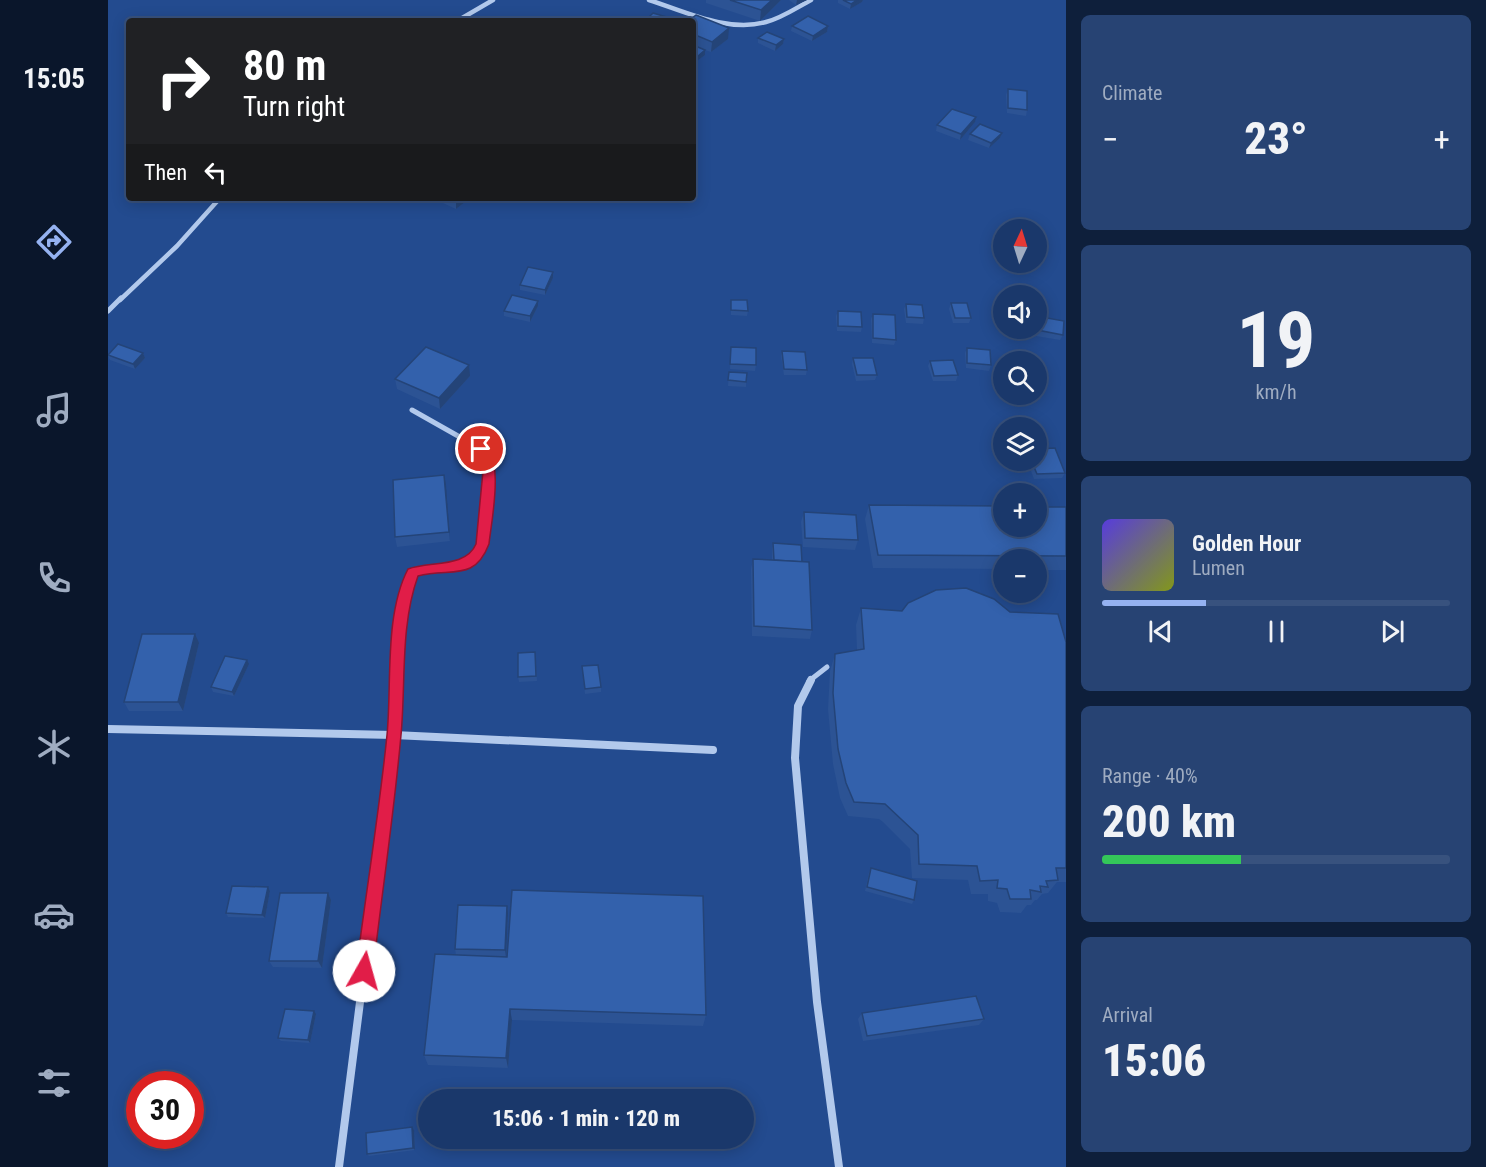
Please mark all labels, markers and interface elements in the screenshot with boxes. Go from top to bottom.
text: 80 m [243,41,326,90]
icon: right [144,42,222,120]
text: 15:05 [23,63,85,95]
text: Climate [1102,81,1162,105]
text: Turn right [243,91,345,123]
text: 23° [1244,112,1308,165]
text: − [1102,120,1119,159]
text: + [1434,120,1450,159]
icon: left [199,156,232,189]
text: Then [144,160,187,185]
north arrow [993,219,1047,273]
map controls [993,219,1047,603]
icon: directions [33,221,75,263]
button: sound [993,285,1047,339]
text: 19 [1237,295,1315,386]
button: search [993,351,1047,405]
text: km/h [1255,380,1297,404]
icon: music [33,389,75,431]
button: layers [993,417,1047,471]
pin [455,423,506,474]
icon: arrive [464,432,497,465]
button: + [993,483,1047,537]
text: Golden Hour [1192,531,1301,556]
button: − [993,549,1047,603]
text: Lumen [1192,556,1245,580]
icon: phone [33,557,75,599]
icon: previous [1144,615,1177,648]
icon: pause [1260,615,1293,648]
icon: next [1376,615,1409,648]
icon: climate [33,726,75,768]
text: Range · 40% [1102,764,1198,788]
text: 200 km [1102,795,1236,848]
icon: car [33,894,75,936]
position arrow [332,939,396,1003]
text: Arrival [1102,1003,1153,1027]
text: 15:06 [1102,1034,1206,1087]
icon: filters [33,1062,75,1104]
speed limit sign: 30 [126,1071,204,1149]
text: 15:06 · 1 min · 120 m [492,1106,680,1131]

